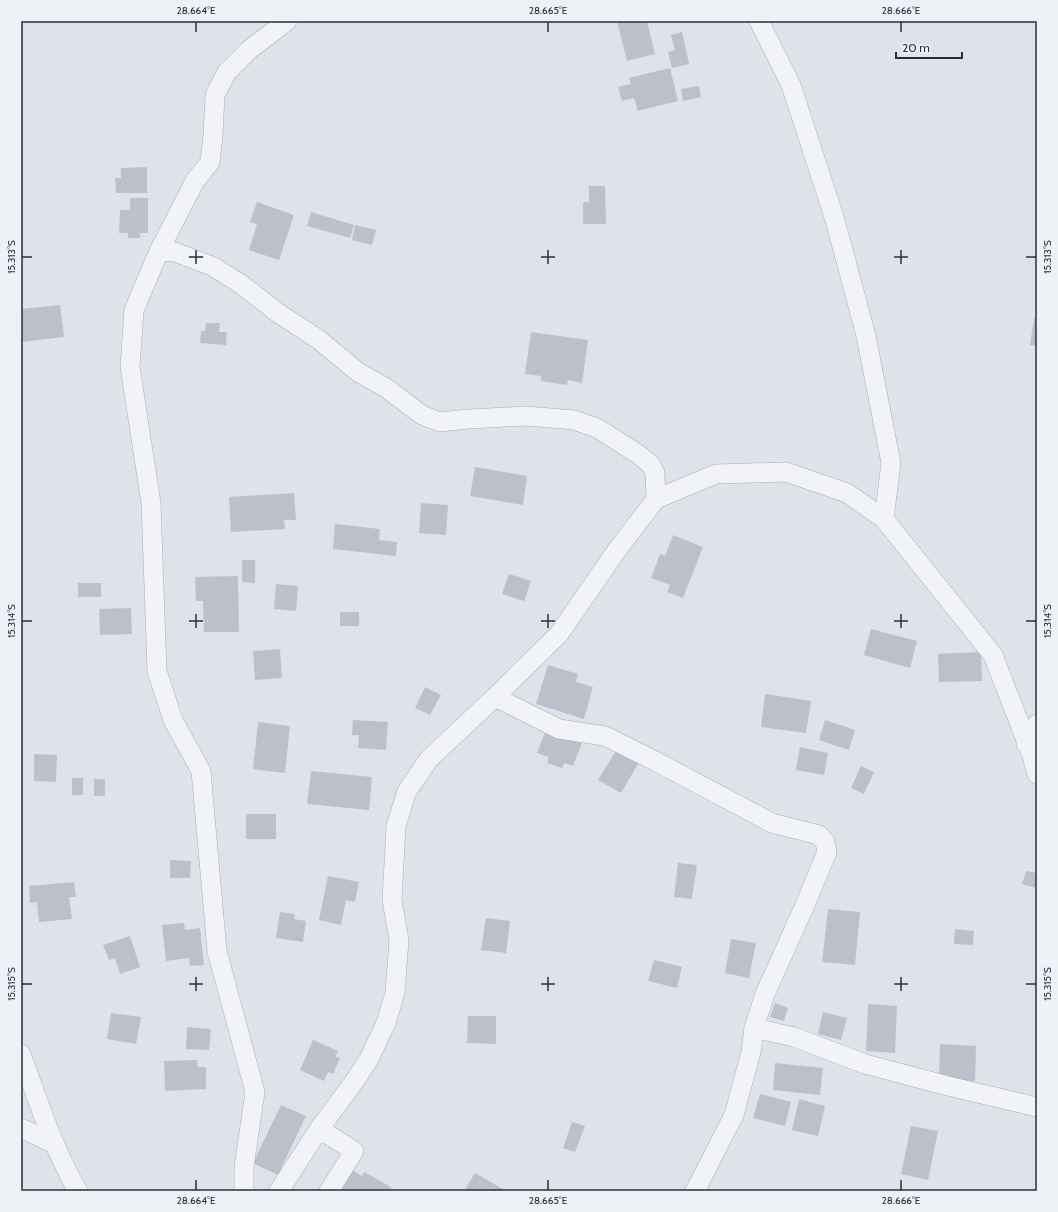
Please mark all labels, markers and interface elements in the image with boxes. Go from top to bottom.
text: 28.664°E [177,4,216,17]
text: 28.665°E [529,4,568,17]
text: 28.666°E [882,4,921,17]
scale bar [896,34,962,60]
text: 20 m [902,40,930,55]
text: 15.313°S [5,240,18,274]
text: 15.313°S [1041,240,1054,274]
text: 15.314°S [5,604,18,638]
text: 15.314°S [1041,604,1054,638]
text: 15.315°S [5,967,18,1001]
text: 15.315°S [1041,967,1054,1001]
text: 28.664°E [177,1194,216,1207]
text: 28.665°E [529,1194,568,1207]
text: 28.666°E [882,1194,921,1207]

